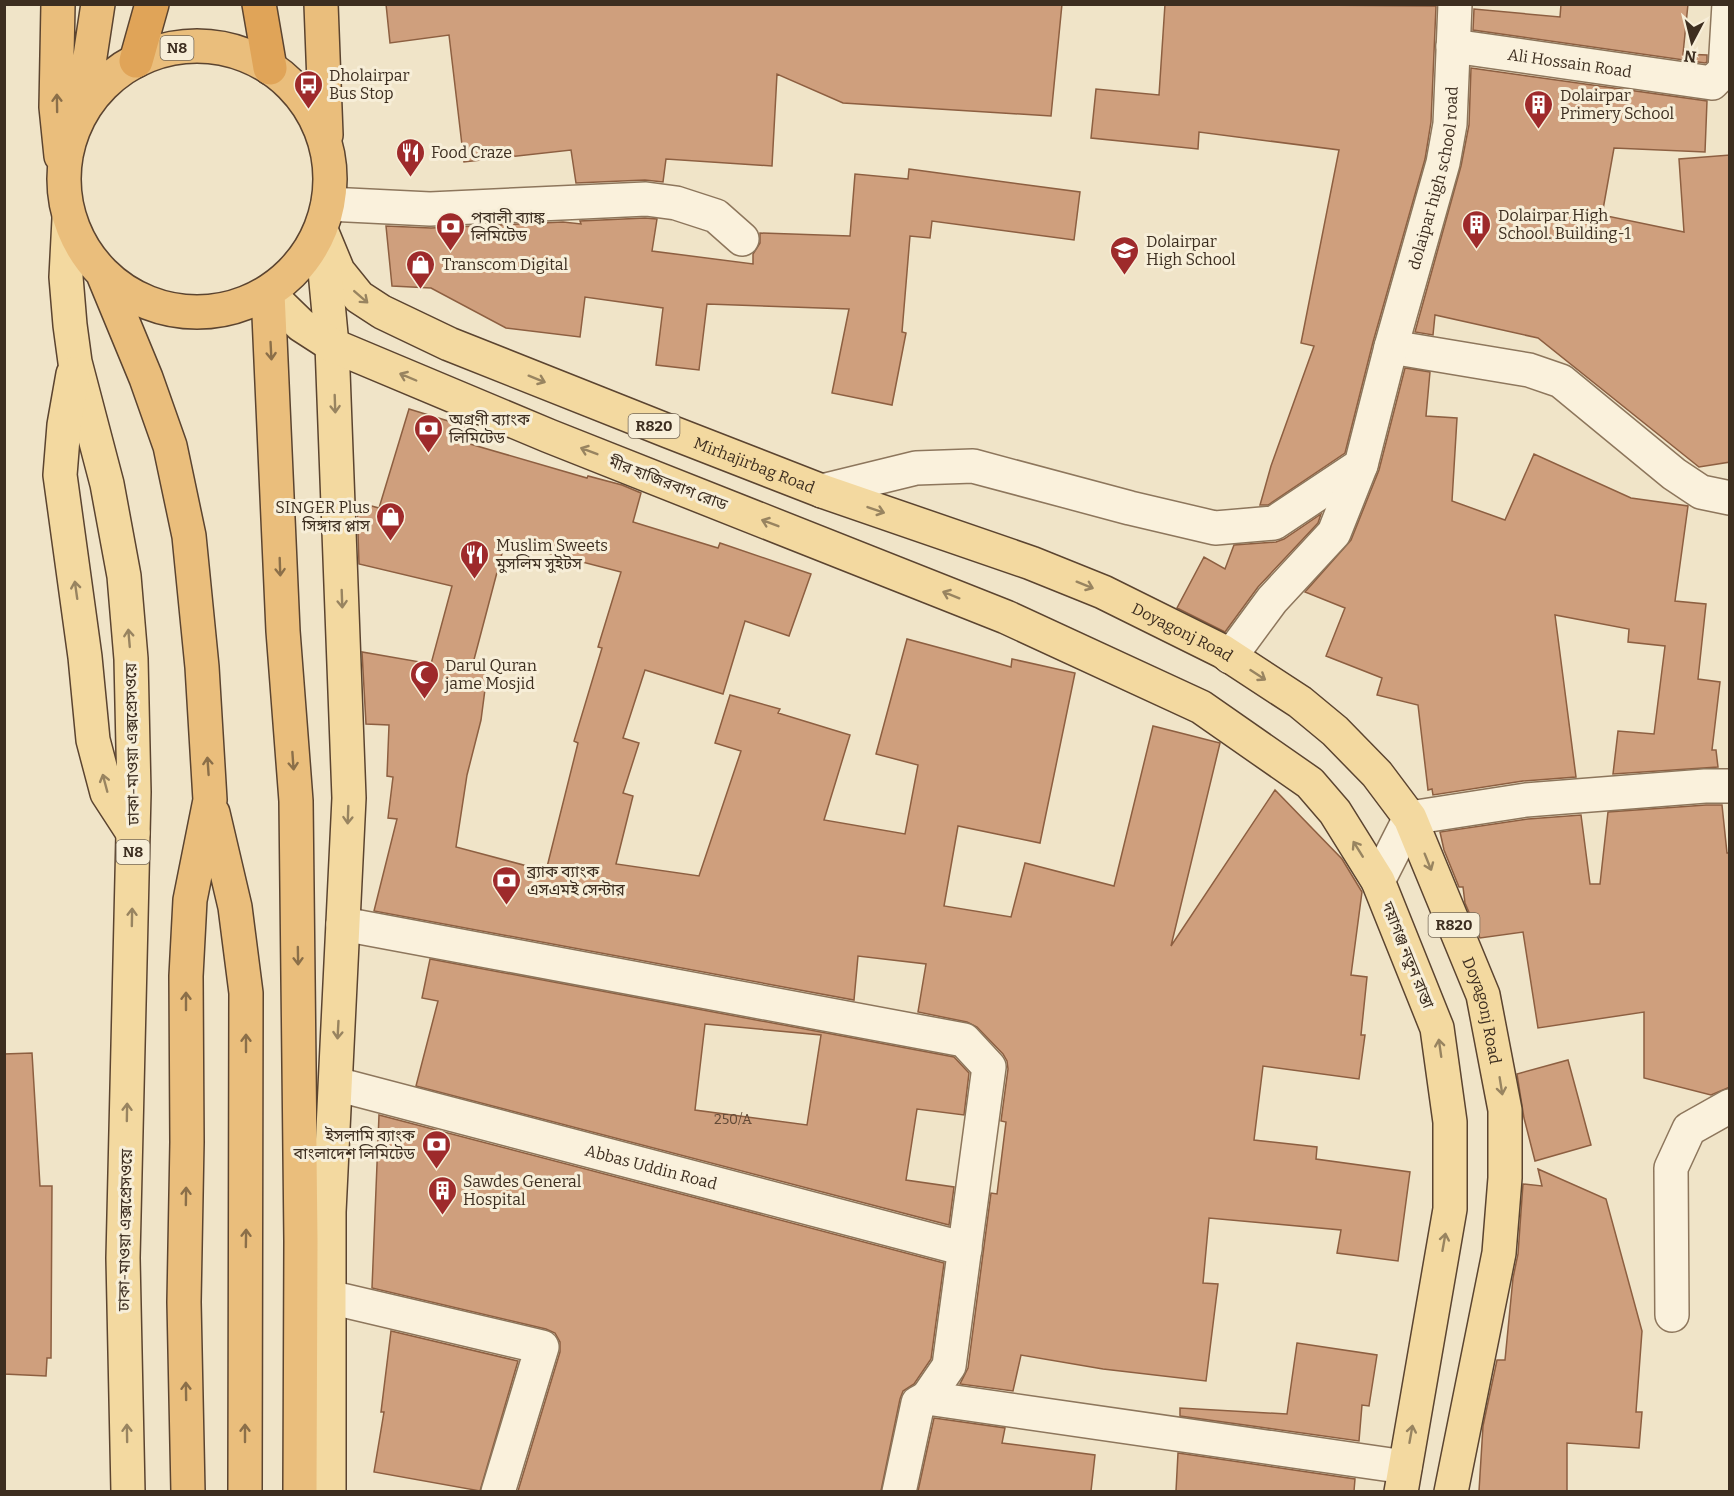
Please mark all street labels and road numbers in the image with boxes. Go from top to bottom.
road number: N8 [160,36,194,60]
street label: Ali Hossain Road [1506,44,1634,81]
street label: dolaipar high school road [1404,85,1461,272]
road number: R820 [628,414,680,438]
street label: Mirhajirbag Road [691,433,818,497]
street label: মীর হাজিরবাগ রোড [605,451,731,515]
street label: Doyagonj Road [1129,598,1237,665]
street label: ঢাকা-মাওয়া এক্সপ্রেসওয়ে [121,662,143,826]
road number: N8 [116,840,150,864]
street label: দয়াগঞ্জ নতুন রাস্তা [1378,898,1438,1012]
road number: R820 [1428,913,1480,937]
street label: Doyagonj Road [1459,954,1506,1066]
street label: Abbas Uddin Road [583,1140,720,1193]
street label: ঢাকা-মাওয়া এক্সপ্রেসওয়ে [114,1148,136,1312]

